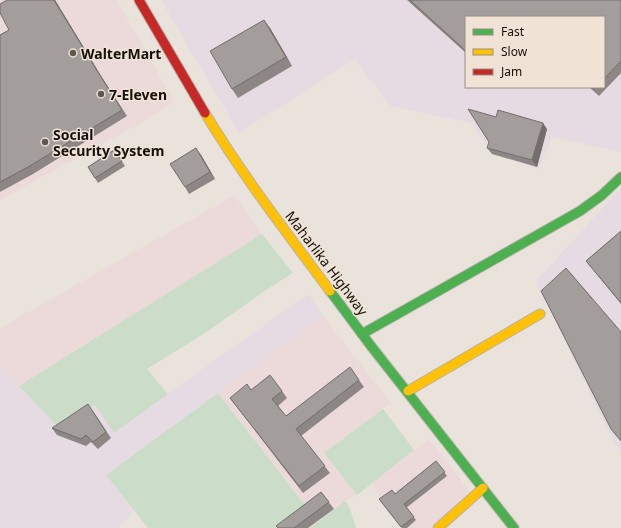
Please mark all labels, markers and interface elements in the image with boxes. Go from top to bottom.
legend [465,16,605,88]
text: Fast [501,23,525,40]
text: Slow [501,43,528,60]
place label: WalterMart [81,44,161,63]
marker: WalterMart [68,48,78,58]
text: Jam [500,63,522,80]
place label: 7-Eleven [109,85,167,104]
marker: 7-Eleven [96,89,106,99]
place label: Social Security System [53,125,164,160]
marker: Social Security System [40,137,50,147]
street label: Maharlika Highway [281,207,373,320]

